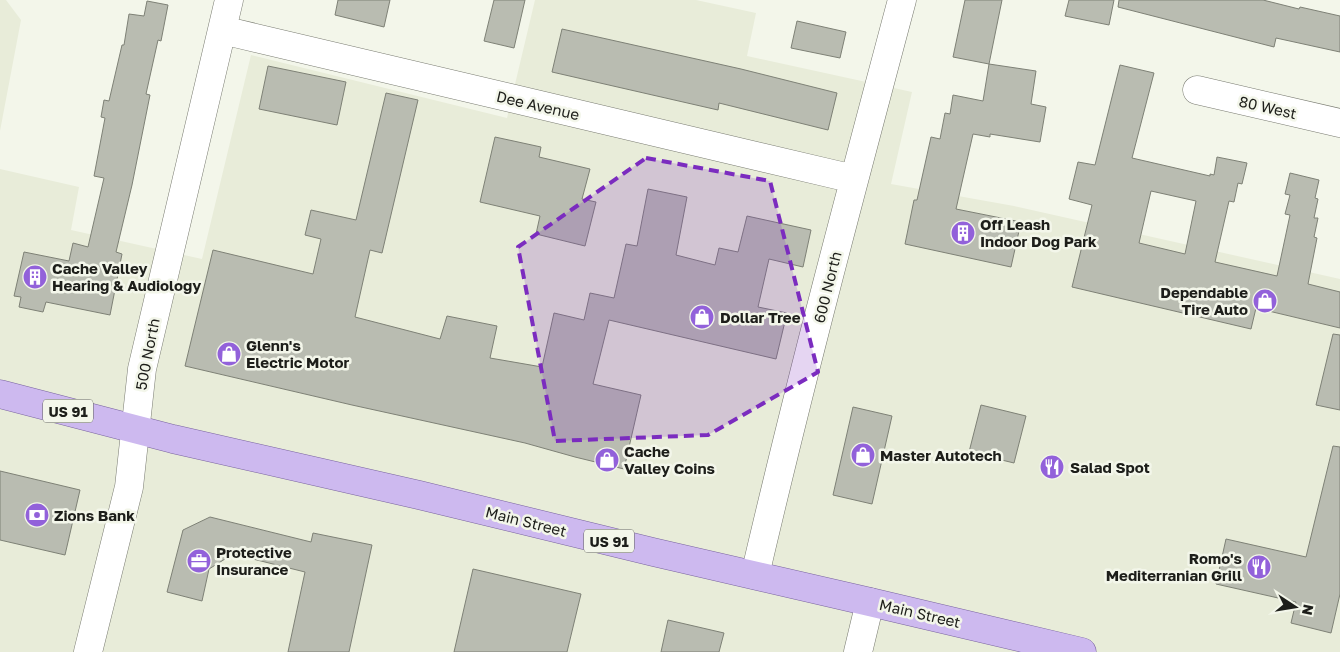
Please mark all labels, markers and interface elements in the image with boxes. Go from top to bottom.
street label: Dee Avenue [495,87,582,123]
street label: 80 West [1237,92,1299,122]
place label: Off Leash Indoor Dog Park [980,215,1097,250]
building icon: Off Leash Indoor Dog Park [950,220,976,246]
street label: 600 North [809,249,845,325]
place label: Cache Valley Hearing & Audiology [52,259,201,294]
building icon: Cache Valley Hearing & Audiology [22,264,48,290]
place label: Dependable Tire Auto [1160,283,1248,318]
shop icon: Dependable Tire Auto [1252,288,1278,314]
shop icon: Dollar Tree [689,304,715,330]
place label: Dollar Tree [720,308,801,326]
street label: 500 North [131,317,163,391]
place label: Glenn's Electric Motor [246,336,349,371]
shop icon: Glenn's Electric Motor [216,341,242,367]
road number: US 91 [43,400,93,422]
place label: Cache Valley Coins [624,442,715,477]
shop icon: Master Autotech [850,442,876,468]
place label: Master Autotech [880,446,1002,464]
shop icon: Cache Valley Coins [594,447,620,473]
restaurant icon: Salad Spot [1039,454,1065,480]
place label: Salad Spot [1070,458,1150,476]
bank icon: Zions Bank [24,502,50,528]
street label: Main Street [484,502,568,540]
place label: Zions Bank [54,506,135,524]
road number: US 91 [584,530,634,552]
place label: Protective Insurance [216,543,292,578]
office icon: Protective Insurance [186,548,212,574]
place label: Romo's Mediterranian Grill [1106,549,1242,584]
restaurant icon: Romo's Mediterranian Grill [1246,554,1272,580]
north arrow [1270,582,1320,632]
street label: Main Street [878,595,962,631]
text: N [1299,603,1318,617]

